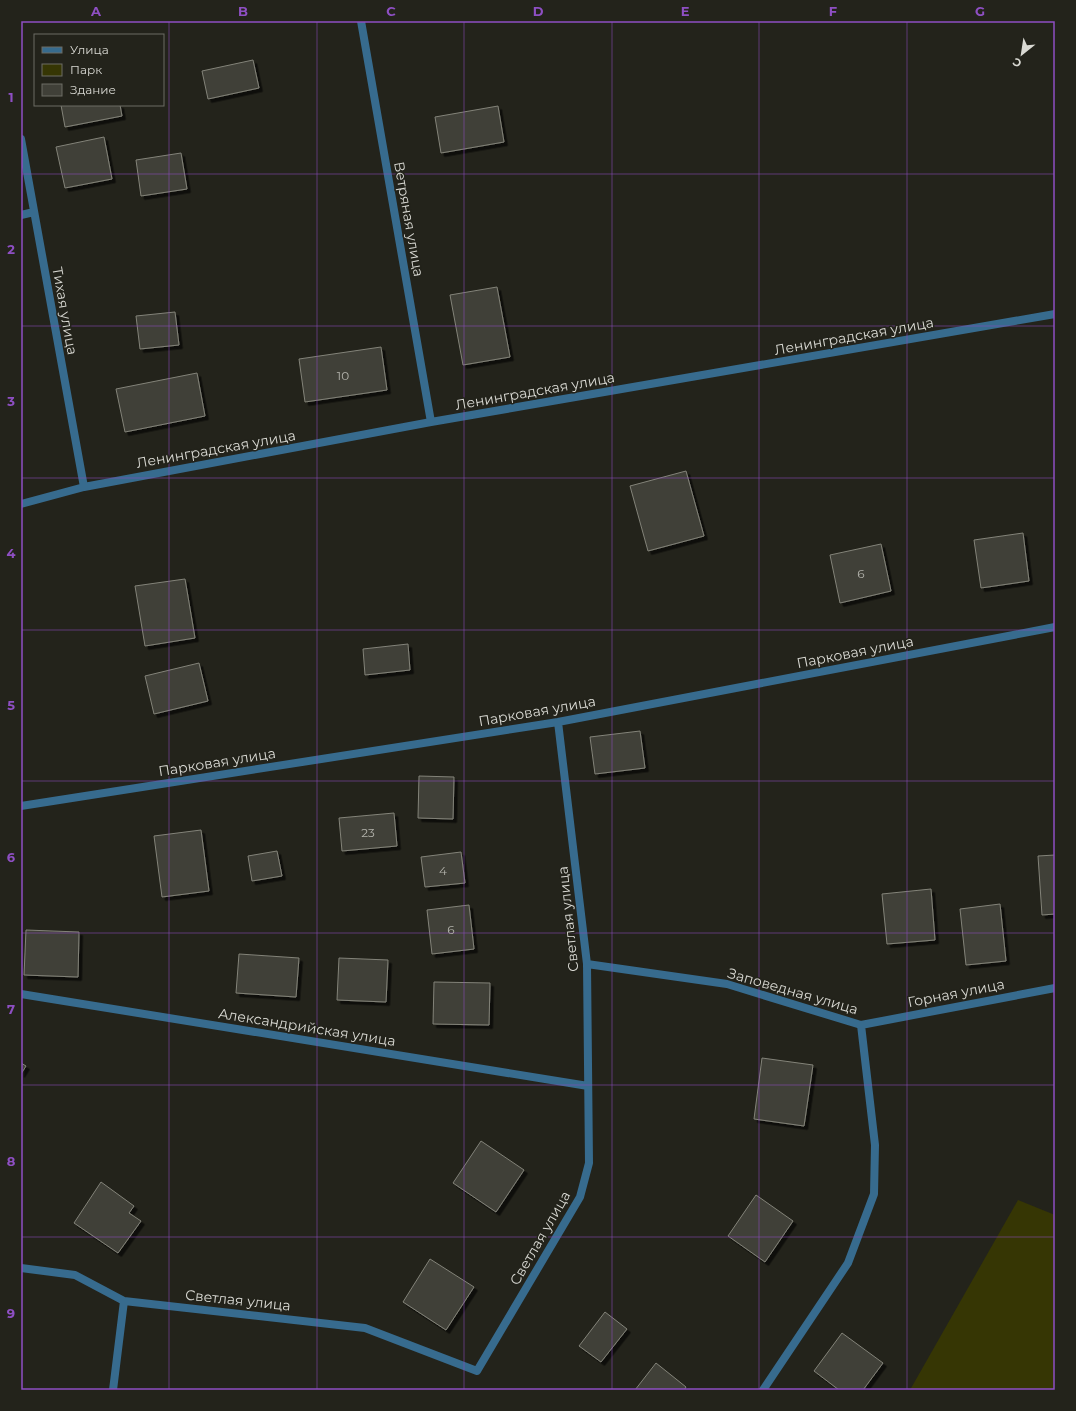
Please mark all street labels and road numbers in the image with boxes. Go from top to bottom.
street label: Ветряная улица [390,160,428,278]
street label: Тихая улица [48,266,82,356]
street label: Ленинградская улица [773,313,935,359]
street label: Ленинградская улица [454,368,616,414]
street label: Ленинградская улица [135,426,297,472]
street label: Парковая улица [795,632,915,672]
street label: Парковая улица [477,692,597,730]
street label: Парковая улица [157,744,277,780]
street label: Светлая улица [554,865,582,973]
street label: Заповедная улица [726,964,860,1018]
street label: Горная улица [906,975,1006,1011]
street label: Александрийская улица [217,1004,397,1050]
street label: Светлая улица [506,1188,574,1288]
street label: Светлая улица [184,1286,292,1314]

